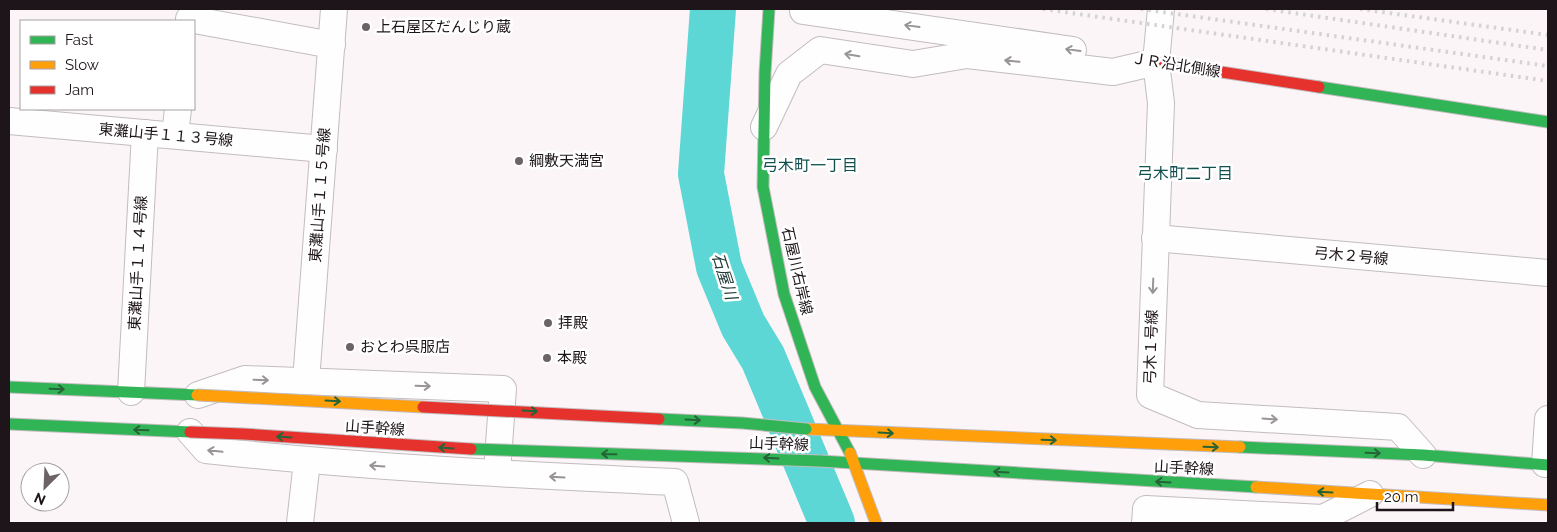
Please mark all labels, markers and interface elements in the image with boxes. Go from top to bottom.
place label: 上石屋区だんじり蔵 [376,18,511,36]
legend [20,20,195,110]
marker: 上石屋区だんじり蔵 [360,21,372,33]
one-way arrow [904,21,920,31]
text: Fast [65,31,93,49]
one-way arrow [1065,45,1081,55]
street label: ＪＲ沿北側線 [1130,49,1222,81]
one-way arrow [844,50,860,60]
text: Slow [65,56,99,74]
one-way arrow [1005,56,1021,66]
text: Jam [65,81,94,99]
street label: 東灘山手１１３号線 [98,120,234,150]
street label: 東灘山手１１５号線 [306,127,334,263]
place label: 綱敷天満宮 [529,152,604,170]
marker: 綱敷天満宮 [513,155,525,167]
district label: 弓木町一丁目 [762,156,858,175]
district label: 弓木町二丁目 [1137,164,1233,183]
street label: 東灘山手１１４号線 [125,195,151,331]
street label: 石屋川右岸線 [778,225,816,317]
street label: 弓木２号線 [1313,244,1389,268]
water label: 石屋川 [708,250,742,304]
one-way arrow [1148,278,1158,294]
street label: 弓木１号線 [1141,309,1161,385]
place label: 拝殿 [558,314,588,332]
marker: 拝殿 [542,317,554,329]
place label: おとわ呉服店 [360,338,450,356]
marker: おとわ呉服店 [344,341,356,353]
place label: 本殿 [557,349,587,367]
marker: 本殿 [541,352,553,364]
one-way arrow [252,375,268,384]
one-way arrow [414,381,431,391]
one-way arrow [49,385,65,394]
one-way arrow [325,396,341,405]
one-way arrow [522,407,538,416]
one-way arrow [1261,415,1277,424]
one-way arrow [684,416,700,425]
street label: 山手幹線 [344,417,406,439]
one-way arrow [134,425,150,434]
one-way arrow [878,428,894,437]
one-way arrow [277,432,293,442]
street label: 山手幹線 [749,434,809,454]
one-way arrow [1040,435,1056,444]
one-way arrow [1203,442,1219,451]
one-way arrow [439,443,455,453]
one-way arrow [208,446,224,456]
one-way arrow [601,449,618,459]
one-way arrow [1365,449,1381,458]
one-way arrow [763,454,779,463]
street label: 山手幹線 [1154,457,1214,479]
one-way arrow [369,461,385,470]
north arrow [20,462,70,512]
one-way arrow [993,468,1009,477]
one-way arrow [549,472,565,481]
one-way arrow [1155,477,1171,487]
scale bar [1377,480,1453,512]
one-way arrow [1317,487,1333,496]
text: 20 m [1384,488,1419,506]
text: N [32,489,48,508]

